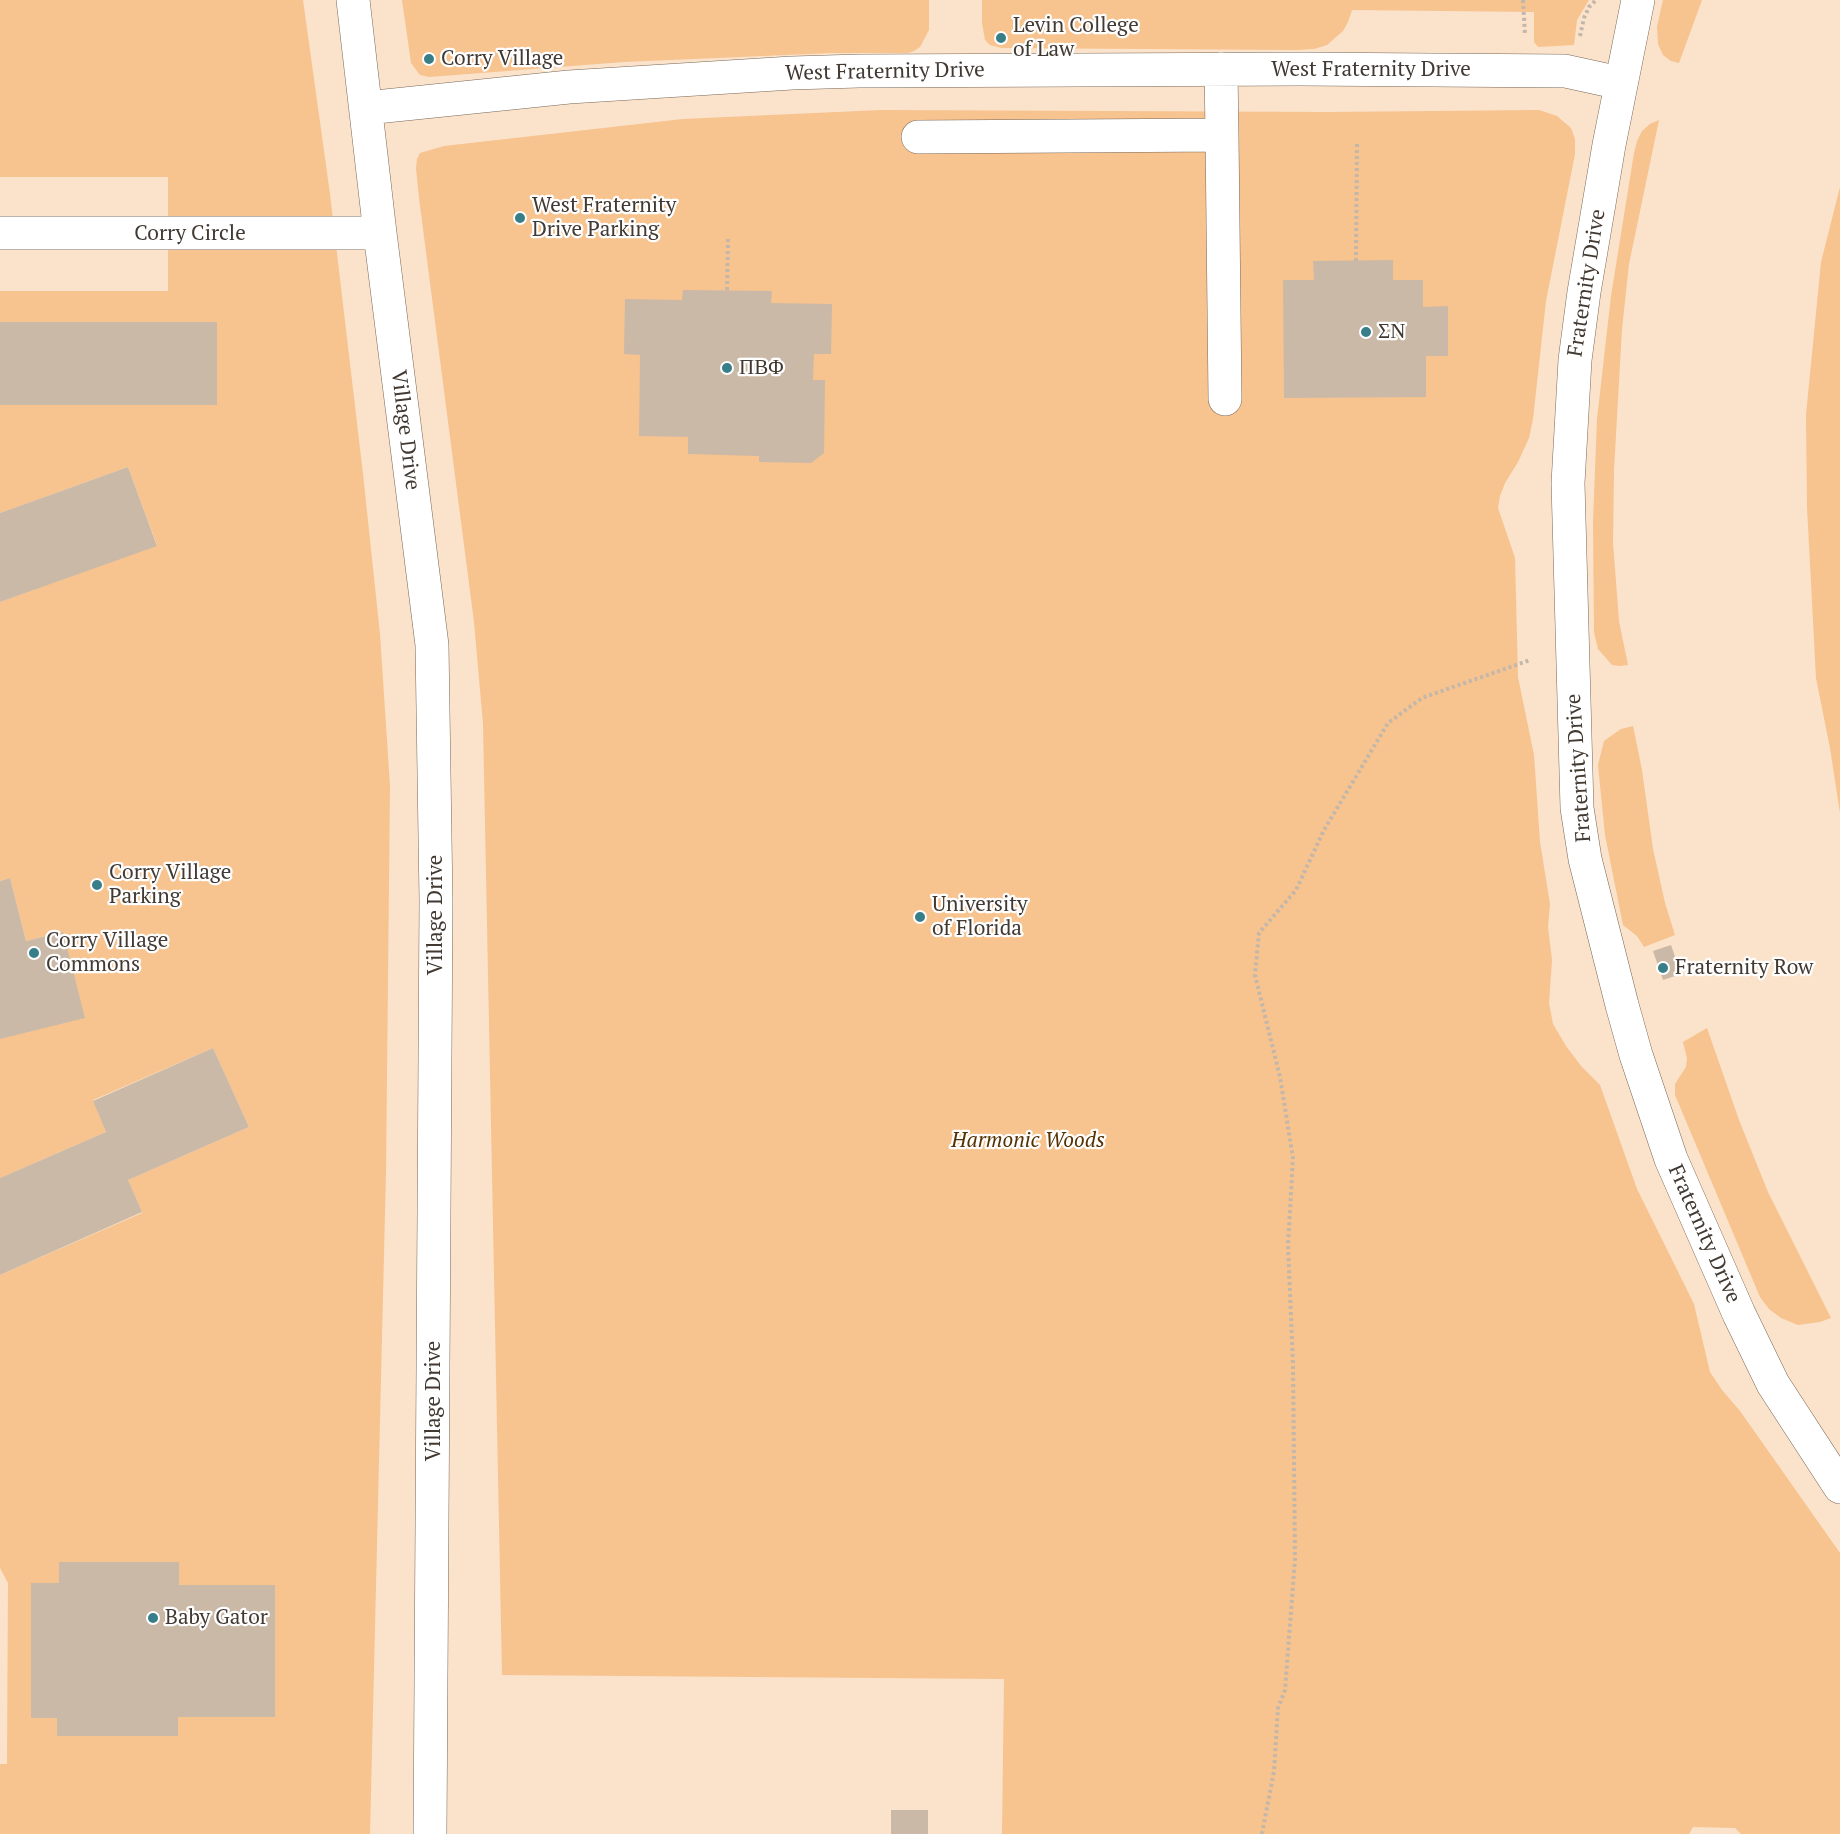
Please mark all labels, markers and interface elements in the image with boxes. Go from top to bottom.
place label: Levin College of Law [1013,13,1139,63]
marker: Levin College of Law [994,31,1008,45]
place label: Corry Village [441,46,563,72]
marker: Corry Village [422,52,436,66]
street label: West Fraternity Drive [1271,57,1471,83]
street label: West Fraternity Drive [785,58,985,86]
place label: West Fraternity Drive Parking [532,193,676,243]
street label: Fraternity Drive [1563,208,1611,358]
marker: West Fraternity Drive Parking [513,211,527,225]
street label: Corry Circle [134,221,246,247]
place label: ΣΝ [1378,319,1405,345]
marker: ΣΝ [1359,325,1373,339]
place label: ΠΒΦ [739,355,784,381]
marker: ΠΒΦ [720,361,734,375]
street label: Village Drive [385,369,425,491]
street label: Fraternity Drive [1561,693,1597,843]
street label: Village Drive [423,855,449,975]
place label: Corry Village Parking [109,860,231,910]
marker: Corry Village Parking [90,878,104,892]
place label: University of Florida [932,892,1028,942]
marker: University of Florida [913,910,927,924]
place label: Corry Village Commons [46,928,168,978]
marker: Corry Village Commons [27,946,41,960]
place label: Fraternity Row [1675,955,1813,981]
marker: Fraternity Row [1656,961,1670,975]
park label: Harmonic Woods [951,1128,1105,1154]
street label: Fraternity Drive [1662,1161,1746,1307]
street label: Village Drive [421,1341,447,1461]
place label: Baby Gator [165,1605,268,1631]
marker: Baby Gator [146,1611,160,1625]

